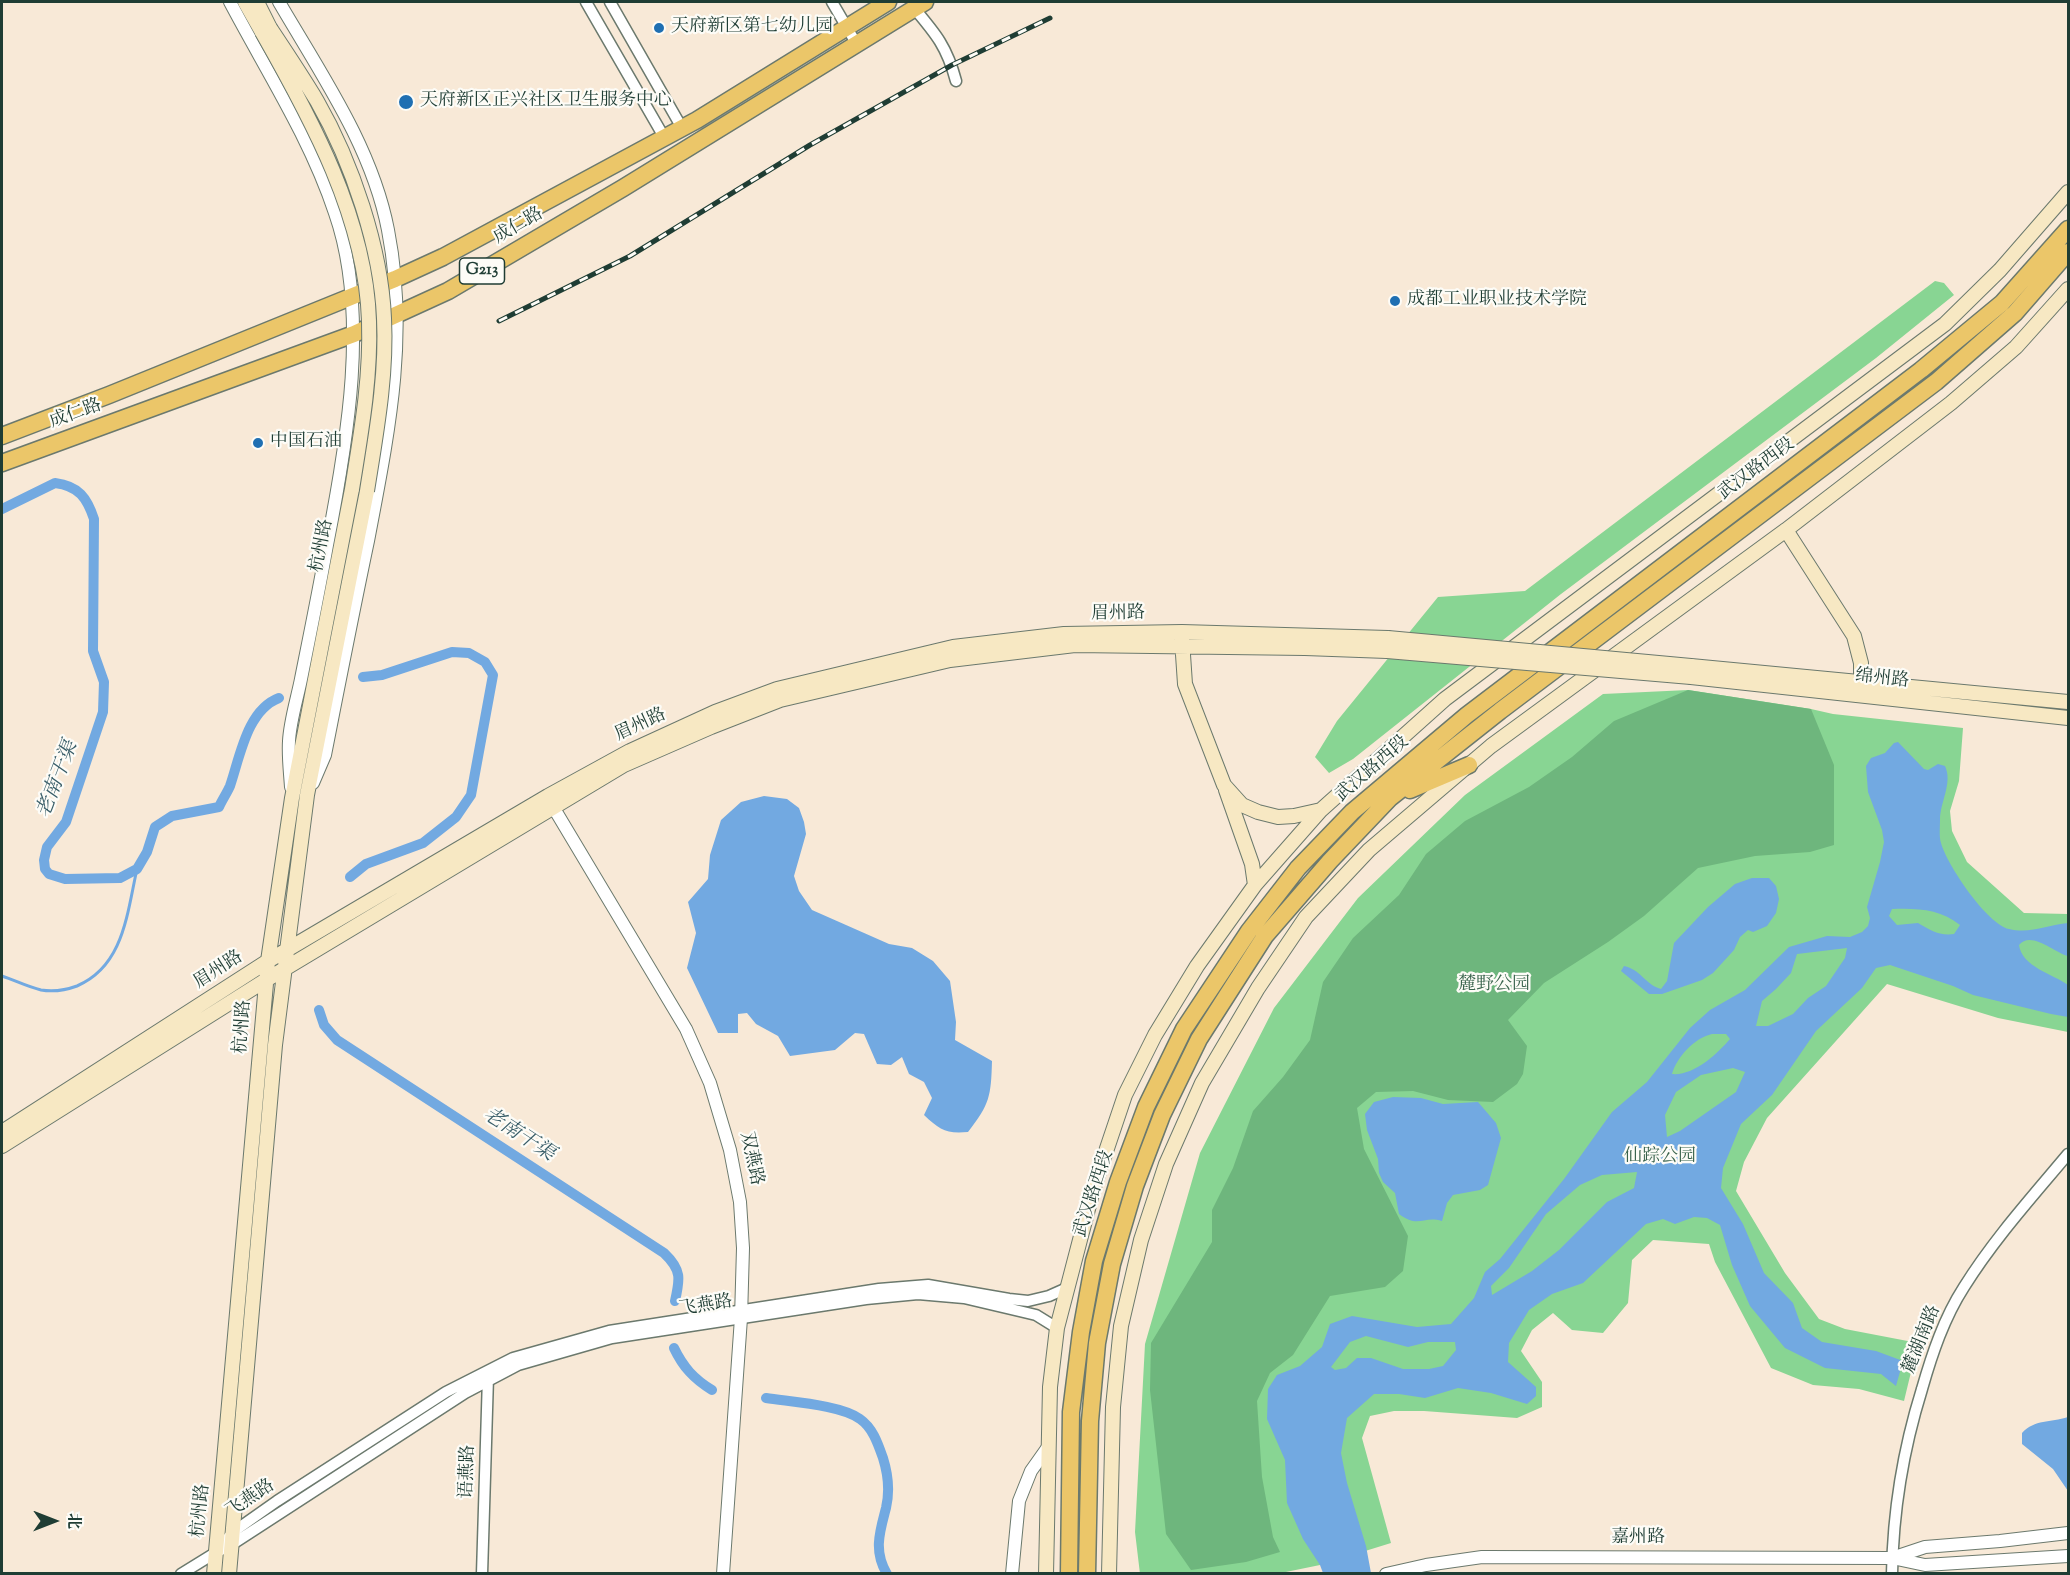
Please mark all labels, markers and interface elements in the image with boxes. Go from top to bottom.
place label: 天府新区第七幼儿园 [671,17,833,39]
marker: 天府新区第七幼儿园 [652,21,666,35]
place label: 天府新区正兴社区卫生服务中心 [420,91,672,113]
marker: 天府新区正兴社区卫生服务中心 [397,93,415,111]
street label: 成仁路 [490,204,548,250]
road number: G213 [460,258,504,284]
place label: 成都工业职业技术学院 [1407,290,1587,312]
marker: 成都工业职业技术学院 [1388,294,1402,308]
street label: 成仁路 [47,396,105,434]
place label: 中国石油 [270,432,342,454]
street label: 武汉路西段 [1715,434,1799,506]
marker: 中国石油 [251,436,265,450]
street label: 杭州路 [307,517,339,575]
street label: 眉州路 [1091,604,1145,626]
street label: 绵州路 [1854,666,1910,694]
street label: 眉州路 [612,705,670,747]
street label: 武汉路西段 [1332,732,1414,808]
water label: 老南干渠 [33,738,85,822]
street label: 眉州路 [190,947,248,995]
park label: 麓野公园 [1458,975,1530,997]
street label: 杭州路 [231,999,257,1055]
water label: 老南干渠 [478,1104,558,1168]
street label: 双燕路 [734,1130,766,1188]
park label: 仙踪公园 [1624,1147,1696,1169]
street label: 武汉路西段 [1071,1148,1119,1240]
street label: 飞燕路 [678,1292,734,1322]
street label: 麓湖南路 [1900,1303,1946,1377]
street label: 语燕路 [457,1445,481,1499]
street label: 飞燕路 [223,1476,279,1524]
street label: 杭州路 [188,1483,216,1539]
north arrow [24,1491,84,1551]
text: 北 [61,1513,84,1529]
street label: 嘉州路 [1611,1528,1665,1550]

